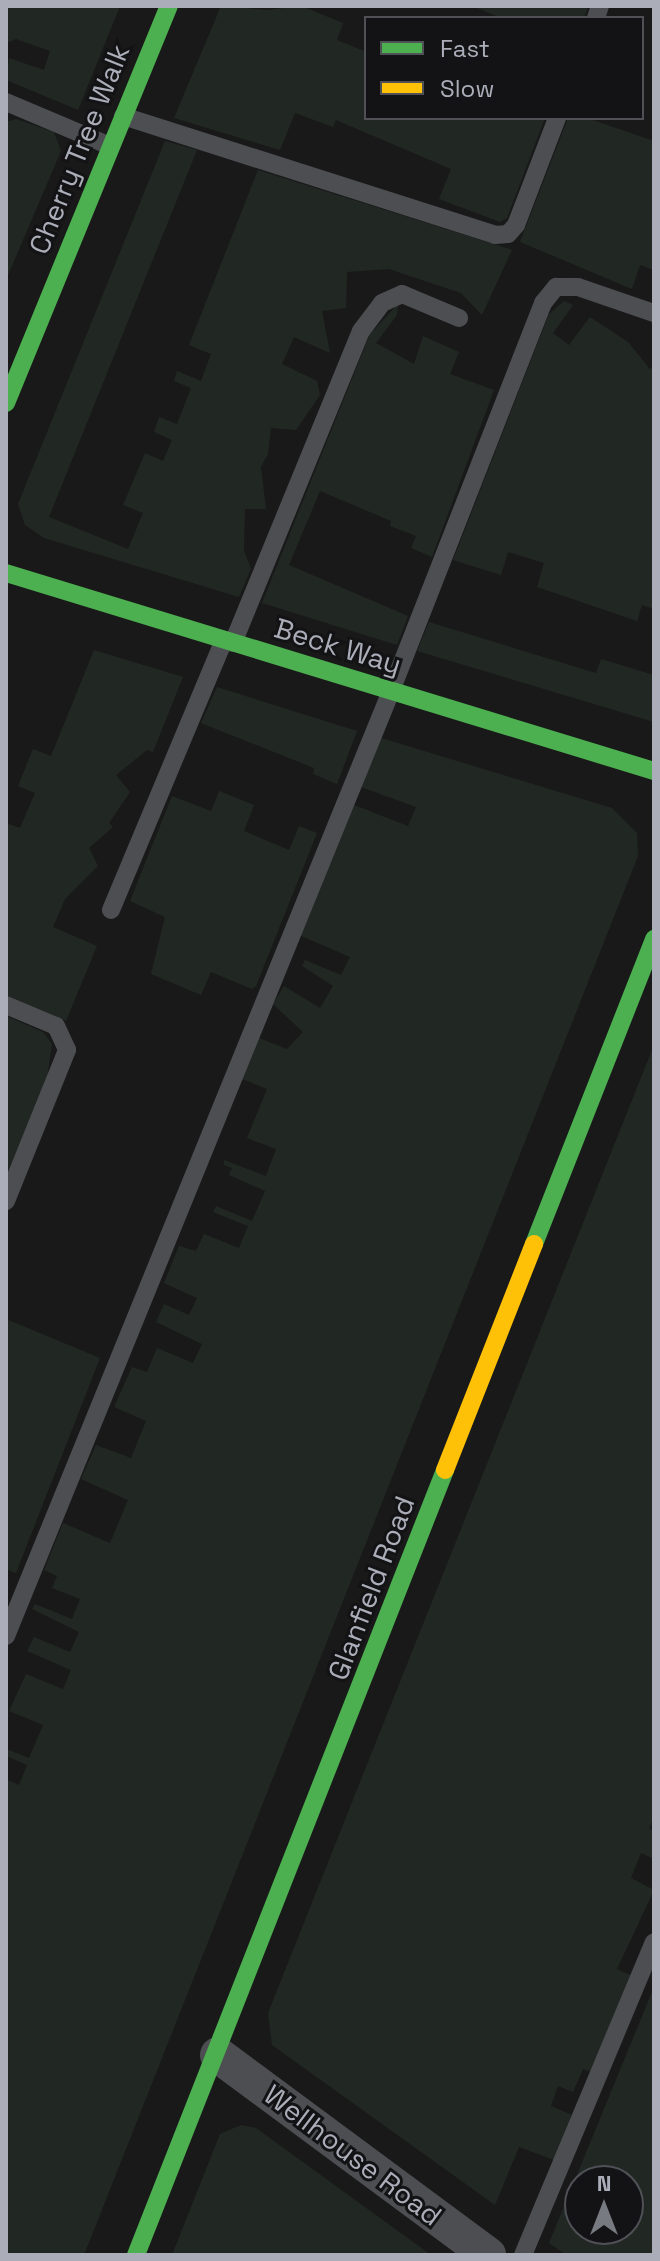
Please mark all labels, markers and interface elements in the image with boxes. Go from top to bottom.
legend [364,16,644,120]
text: Fast [440,33,490,64]
street label: Cherry Tree Walk [21,39,137,259]
text: Slow [440,73,494,104]
street label: Beck Way [270,611,406,681]
street label: Glanfield Road [321,1491,421,1685]
street label: Wellhouse Road [258,2077,448,2233]
north arrow [564,2165,644,2245]
text: N [597,2169,611,2197]

